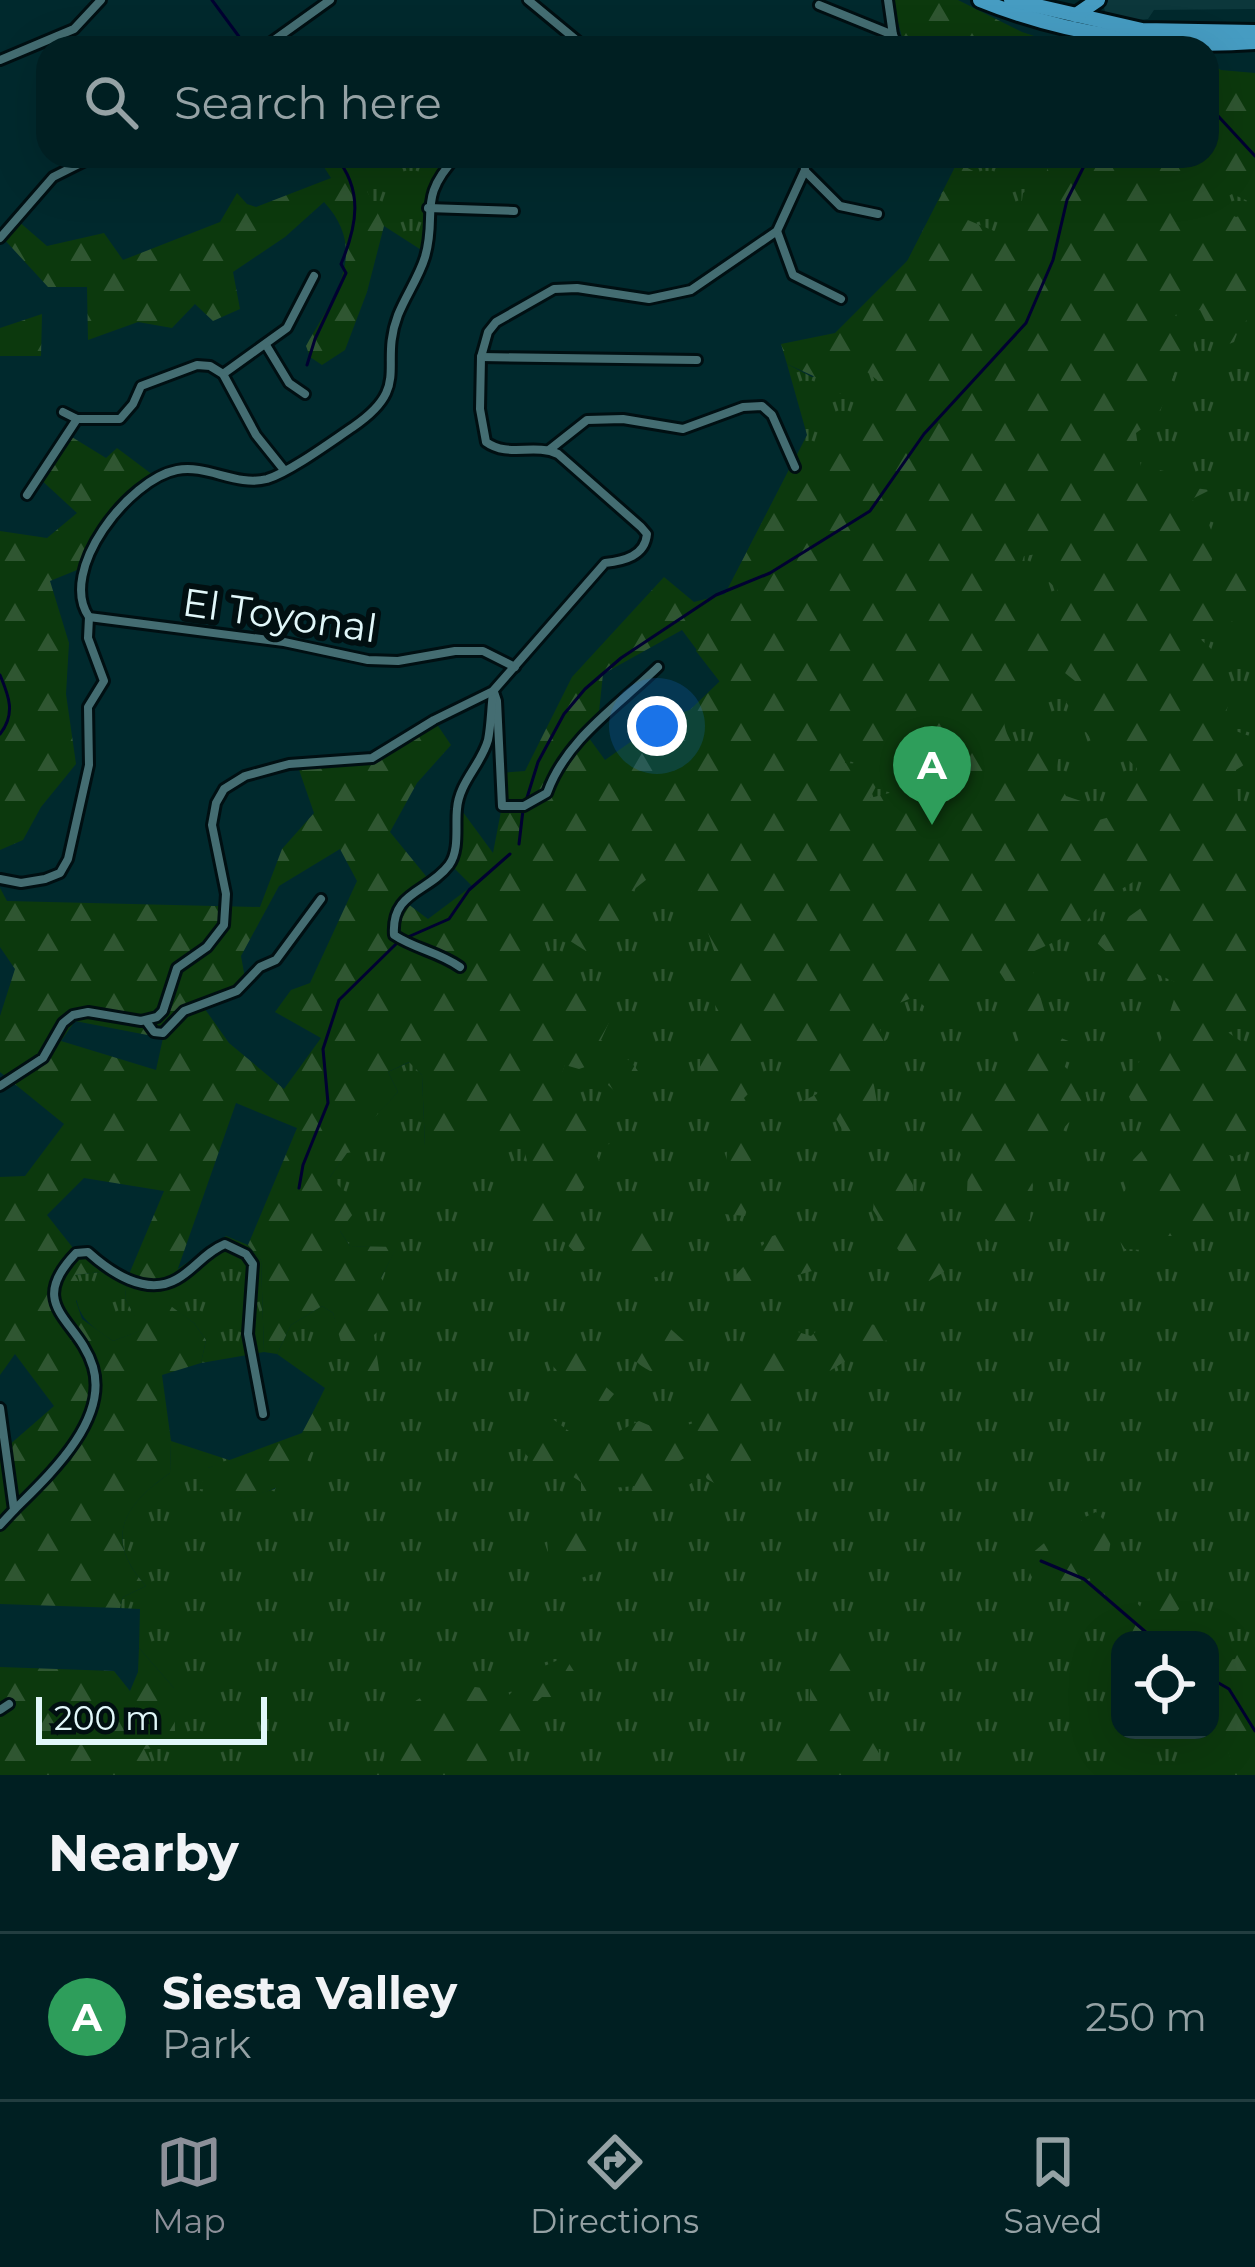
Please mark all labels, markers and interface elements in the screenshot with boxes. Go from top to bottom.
search box [36,36,1219,168]
icon: search [78,69,144,135]
text: Search here [174,75,442,130]
street label: El Toyonal [180,578,380,652]
your location [627,696,687,756]
pin: A [893,726,971,825]
map controls [1111,1631,1219,1739]
button: locate [1111,1631,1219,1739]
scale bar [36,1691,267,1744]
text: 200 m [54,1698,160,1738]
text: Nearby [48,1822,239,1884]
text: Siesta Valley [162,1965,457,2020]
text: A [72,1993,102,2041]
text: 250 m [1085,1993,1207,2041]
text: Park [162,2020,251,2068]
tab: Map [152,2129,226,2241]
tab: Directions [530,2129,699,2241]
tab: Saved [1004,2129,1103,2241]

